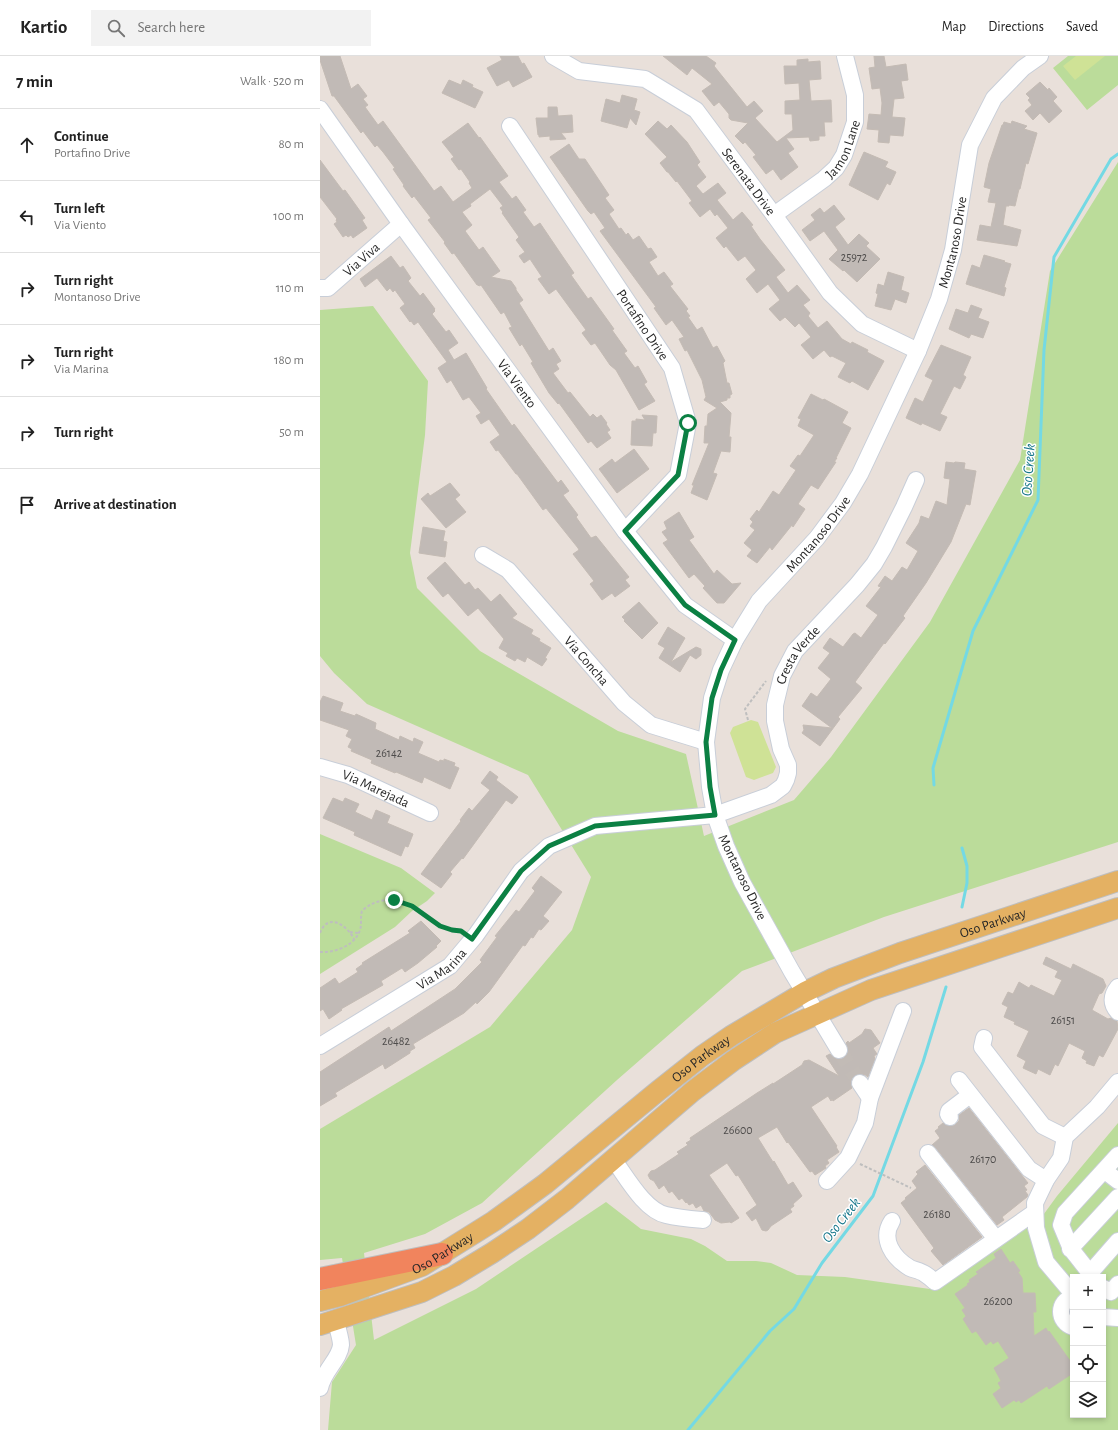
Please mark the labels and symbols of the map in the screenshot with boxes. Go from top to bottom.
street label: Jamon Lane [823,118,863,182]
street label: Serenata Drive [719,146,778,218]
street label: Montanoso Drive [936,196,970,290]
street label: Via Viva [341,240,383,279]
house number: 25972 [841,251,868,263]
street label: Portafino Drive [613,287,671,363]
street label: Via Viento [494,357,539,411]
route start [679,414,697,432]
water label: Oso Creek [1019,443,1038,497]
street label: Montanoso Drive [784,494,853,575]
street label: Cresta Verde [774,623,823,686]
street label: Via Concha [561,634,611,689]
house number: 26142 [376,747,403,759]
street label: Via Marejada [341,768,412,811]
street label: Montanoso Drive [715,833,769,922]
route end [385,891,403,909]
street label: Oso Parkway [958,906,1028,941]
street label: Via Marina [414,946,470,993]
house number: 26151 [1051,1014,1075,1026]
street label: Oso Parkway [669,1033,733,1085]
house number: 26482 [382,1035,411,1047]
house number: 26600 [723,1124,753,1136]
house number: 26170 [970,1153,996,1165]
water label: Oso Creek [819,1195,864,1246]
house number: 26180 [923,1208,951,1220]
street label: Oso Parkway [410,1230,476,1277]
house number: 26200 [983,1295,1013,1307]

